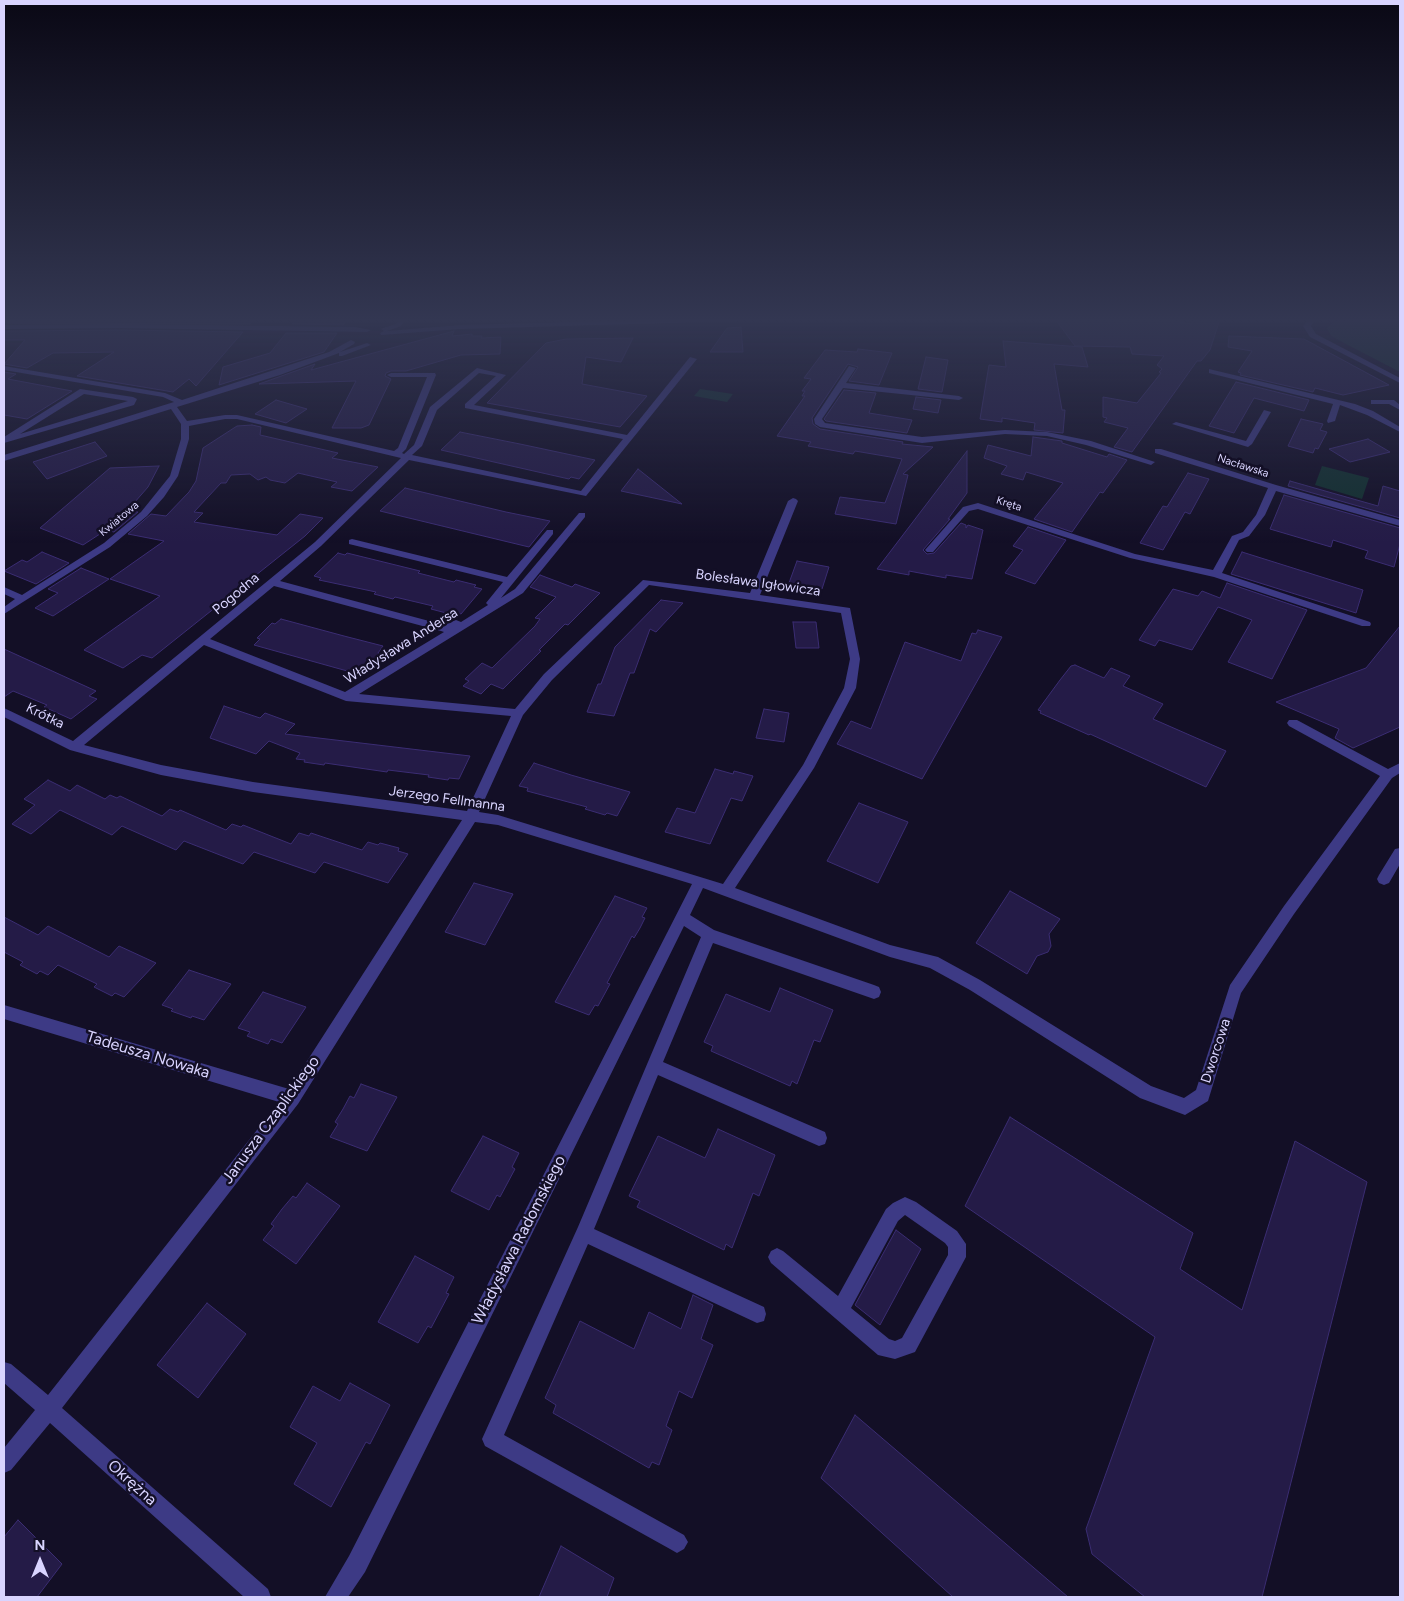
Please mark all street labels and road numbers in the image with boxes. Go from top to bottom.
street label: Nacławska [1216,451,1270,481]
street label: Kręta [995,494,1023,514]
street label: Kwiatowa [96,499,142,539]
street label: Bolesława Igłowicza [694,566,822,600]
street label: Pogodna [209,570,263,618]
street label: Władysława Andersa [341,604,461,688]
street label: Krótka [23,700,67,732]
street label: Jerzego Fellmanna [388,783,506,815]
street label: Dworcowa [1198,1017,1234,1085]
street label: Tadeusza Nowaka [84,1027,212,1083]
street label: Janusza Czaplickiego [218,1052,324,1188]
street label: Władysława Radomskiego [468,1152,570,1328]
street label: Okrężna [104,1456,160,1510]

